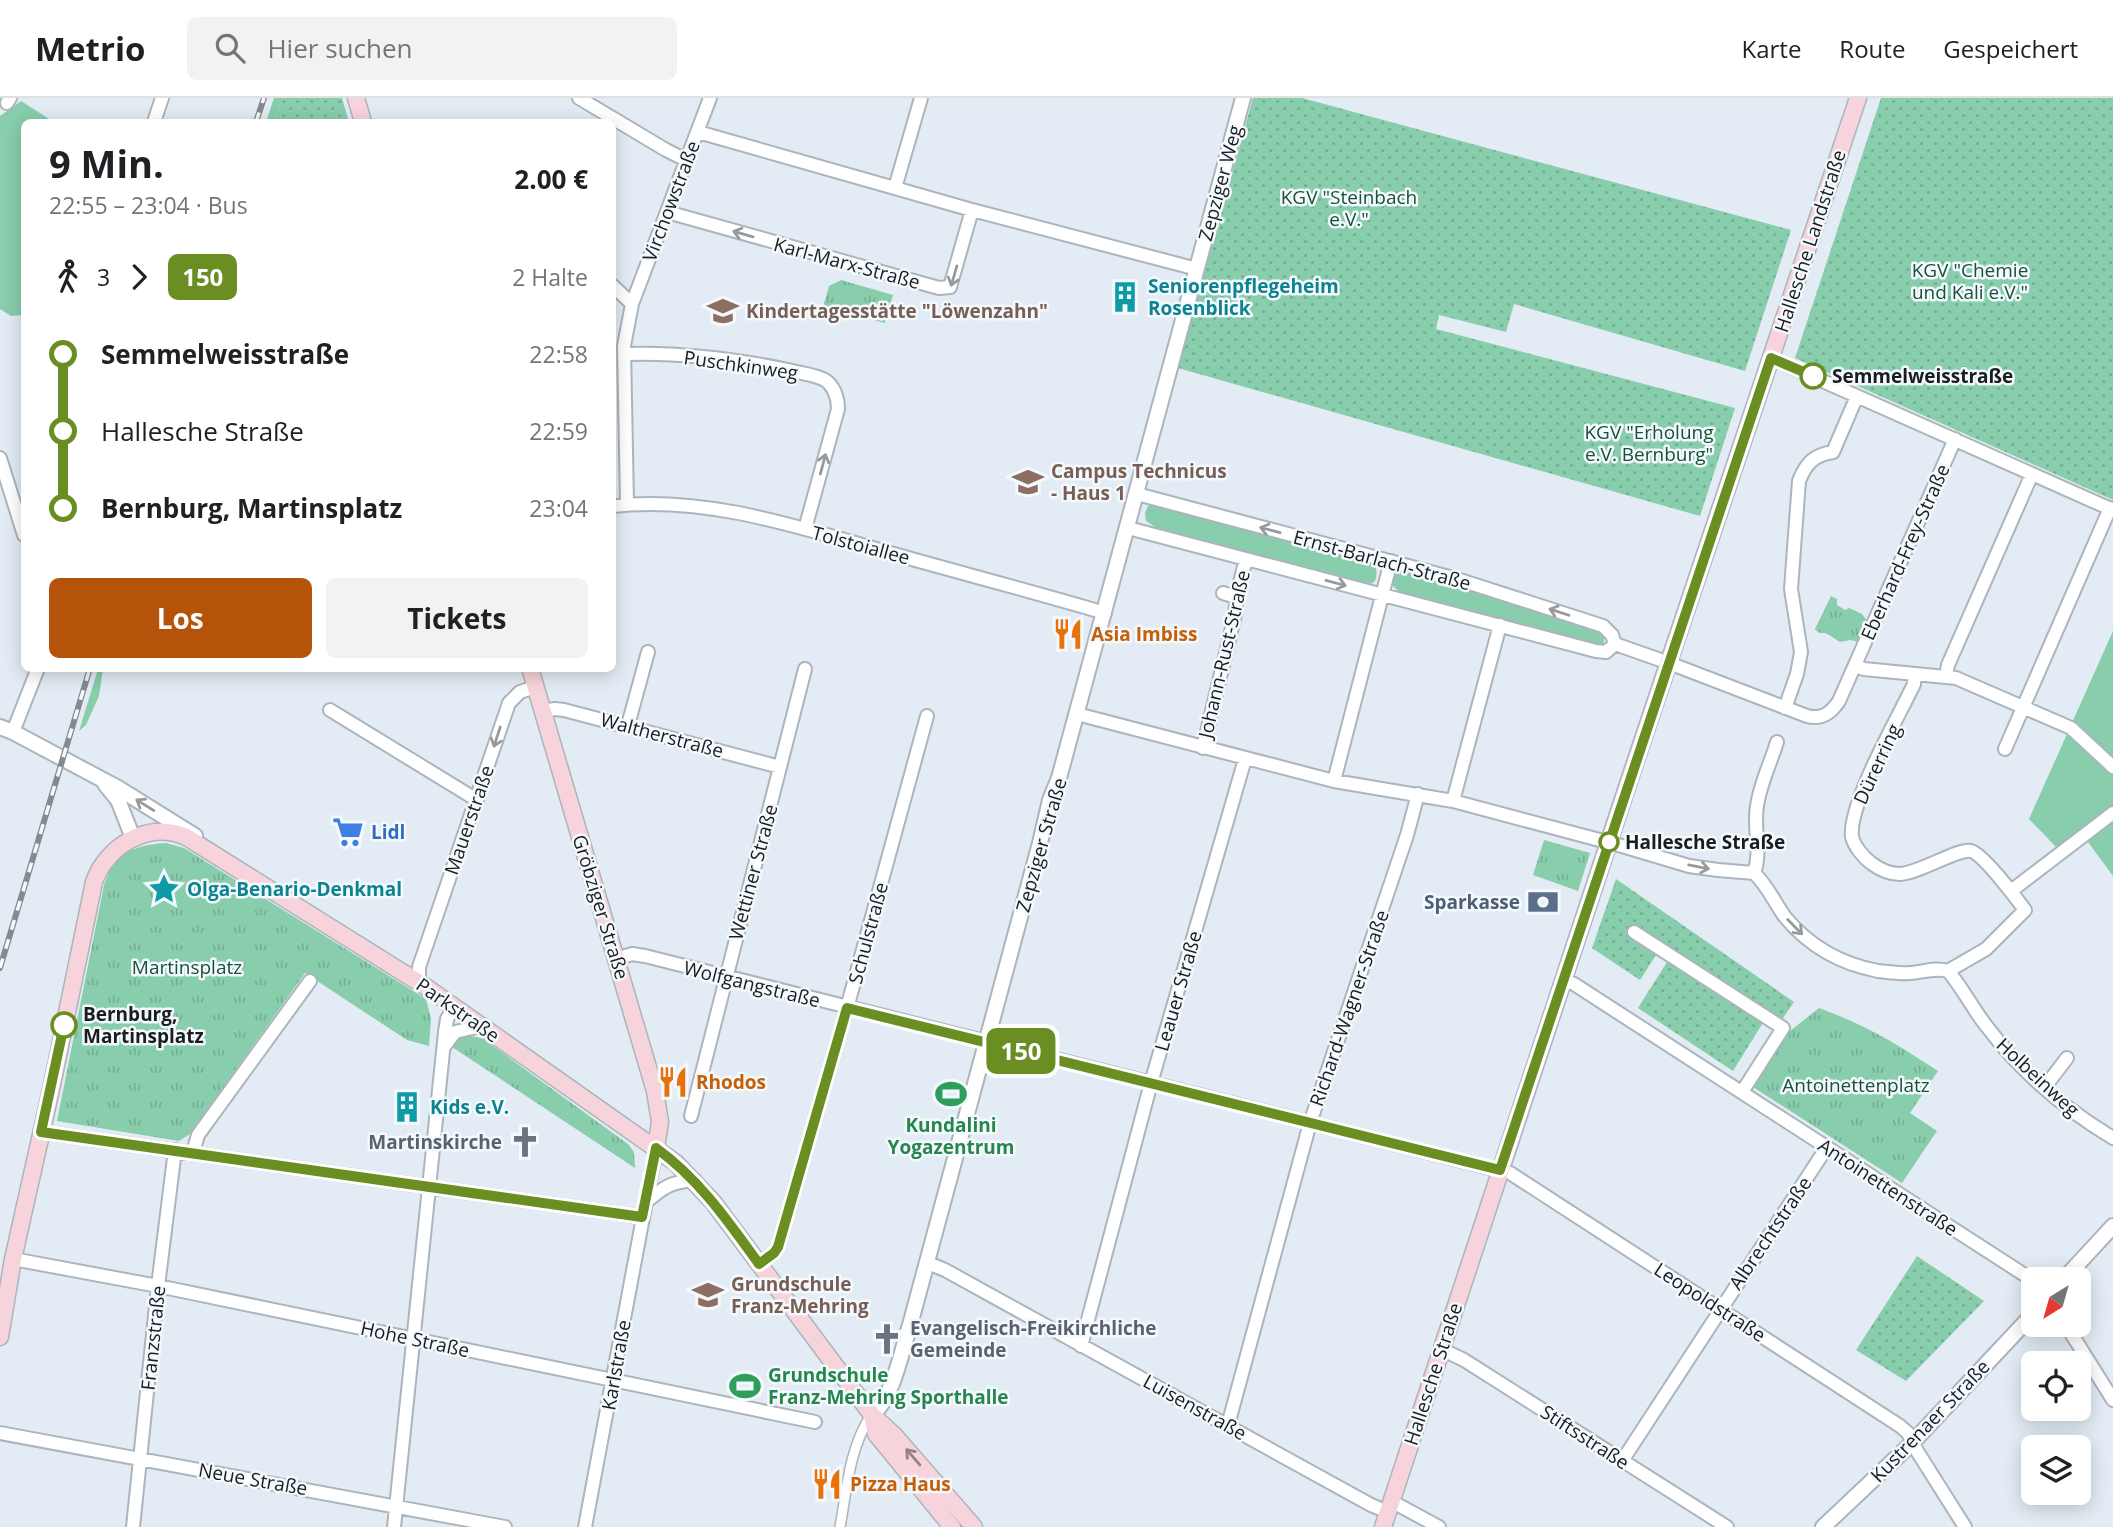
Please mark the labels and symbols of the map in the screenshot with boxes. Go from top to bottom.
street label: Zepziger Weg [1192,122,1248,244]
street label: Virchowstraße [636,137,706,265]
street label: Hallesche Landstraße [1768,146,1852,336]
park label: KGV "Steinbach e.V." [1281,184,1417,232]
one-way arrow [732,227,754,240]
street label: Karl-Marx-Straße [771,231,923,295]
park label: KGV "Chemie und Kali e.V." [1912,257,2028,305]
one-way arrow [946,264,959,286]
place label: Seniorenpflegeheim Rosenblick [1148,273,1339,321]
building icon: Seniorenpflegeheim Rosenblick [1108,280,1142,314]
school or university icon: Kindertagesstätte "Löwenzahn" [706,294,740,328]
place label: Kindertagesstätte "Löwenzahn" [746,298,1048,324]
street label: Puschkinweg [682,344,800,386]
marker: Semmelweisstraße [1800,363,1826,389]
place label: Semmelweisstraße [1832,363,2013,389]
park label: KGV "Erholung e.V. Bernburg" [1584,419,1714,467]
one-way arrow [818,453,831,475]
place label: Campus Technicus - Haus 1 [1051,458,1227,506]
street label: Eberhard-Frey-Straße [1854,460,1956,644]
school or university icon: Campus Technicus - Haus 1 [1011,465,1045,499]
street label: Tolstoiallee [809,519,913,571]
one-way arrow [1259,523,1282,536]
street label: Ernst-Barlach-Straße [1290,524,1474,596]
street label: Johann-Rust-Straße [1192,568,1256,742]
one-way arrow [1324,577,1346,590]
one-way arrow [1549,605,1571,617]
restaurant icon: Asia Imbiss [1051,617,1085,651]
place label: Asia Imbiss [1091,621,1197,647]
street label: Waltherstraße [598,706,726,764]
street label: Dürerring [1847,719,1907,809]
one-way arrow [490,726,502,748]
street label: Mauerstraße [438,762,500,878]
street label: Zepziger Straße [1009,775,1073,915]
one-way arrow [136,797,155,812]
street label: Wettiner Straße [722,801,784,943]
supermarket icon: Lidl [331,815,365,849]
place label: Lidl [371,819,405,845]
place label: Hallesche Straße [1625,829,1785,855]
street label: Gröbziger Straße [567,831,635,983]
marker: Hallesche Straße [1599,832,1619,852]
one-way arrow [1687,861,1710,875]
place icon: Olga-Benario-Denkmal [147,872,181,906]
place label: Olga-Benario-Denkmal [187,876,402,902]
street label: Schulstraße [842,879,894,987]
bank icon: Sparkasse [1526,885,1560,919]
place label: Sparkasse [1424,889,1520,915]
street label: Richard-Wagner-Straße [1303,906,1395,1110]
one-way arrow [1786,918,1803,935]
street label: Leauer Straße [1148,928,1208,1054]
park label: Martinsplatz [132,954,242,980]
street label: Wolfgangstraße [681,954,823,1014]
street label: Parkstraße [411,972,505,1048]
place label: Bernburg, Martinsplatz [83,1001,204,1049]
marker: Bernburg, Martinsplatz [51,1012,77,1038]
line badge: 150 [981,1028,1061,1074]
street label: Holbeinweg [1991,1032,2085,1122]
restaurant icon: Rhodos [656,1065,690,1099]
place label: Rhodos [696,1069,766,1095]
park label: Antoinettenplatz [1782,1072,1930,1098]
sports icon: Kundalini Yogazentrum [934,1077,968,1111]
building icon: Kids e.V. [390,1090,424,1124]
place label: Kids e.V. [430,1094,509,1120]
place label: Kundalini Yogazentrum [888,1112,1014,1160]
church icon: Martinskirche [508,1125,542,1159]
place label: Martinskirche [368,1129,502,1155]
street label: Antoinettenstraße [1813,1132,1963,1242]
street label: Albrechtstraße [1723,1171,1817,1295]
street label: Leopoldstraße [1649,1256,1771,1348]
north arrow [2021,1267,2091,1337]
place label: Grundschule Franz-Mehring [731,1271,869,1319]
school or university icon: Grundschule Franz-Mehring [691,1278,725,1312]
street label: Franzstraße [135,1284,171,1392]
street label: Hallesche Straße [1398,1299,1468,1449]
street label: Hohe Straße [358,1315,472,1363]
place label: Evangelisch-Freikirchliche Gemeinde [910,1315,1156,1363]
street label: Karlstraße [595,1318,637,1412]
church icon: Evangelisch-Freikirchliche Gemeinde [870,1322,904,1356]
street label: Kustrenaer Straße [1865,1354,1995,1488]
place label: Grundschule Franz-Mehring Sporthalle [768,1362,1009,1410]
street label: Luisenstraße [1139,1368,1251,1446]
sports icon: Grundschule Franz-Mehring Sporthalle [728,1369,762,1403]
street label: Stiftsstraße [1536,1399,1634,1475]
one-way arrow [905,1448,921,1466]
street label: Neue Straße [196,1457,310,1501]
restaurant icon: Pizza Haus [810,1467,844,1501]
place label: Pizza Haus [850,1471,951,1497]

